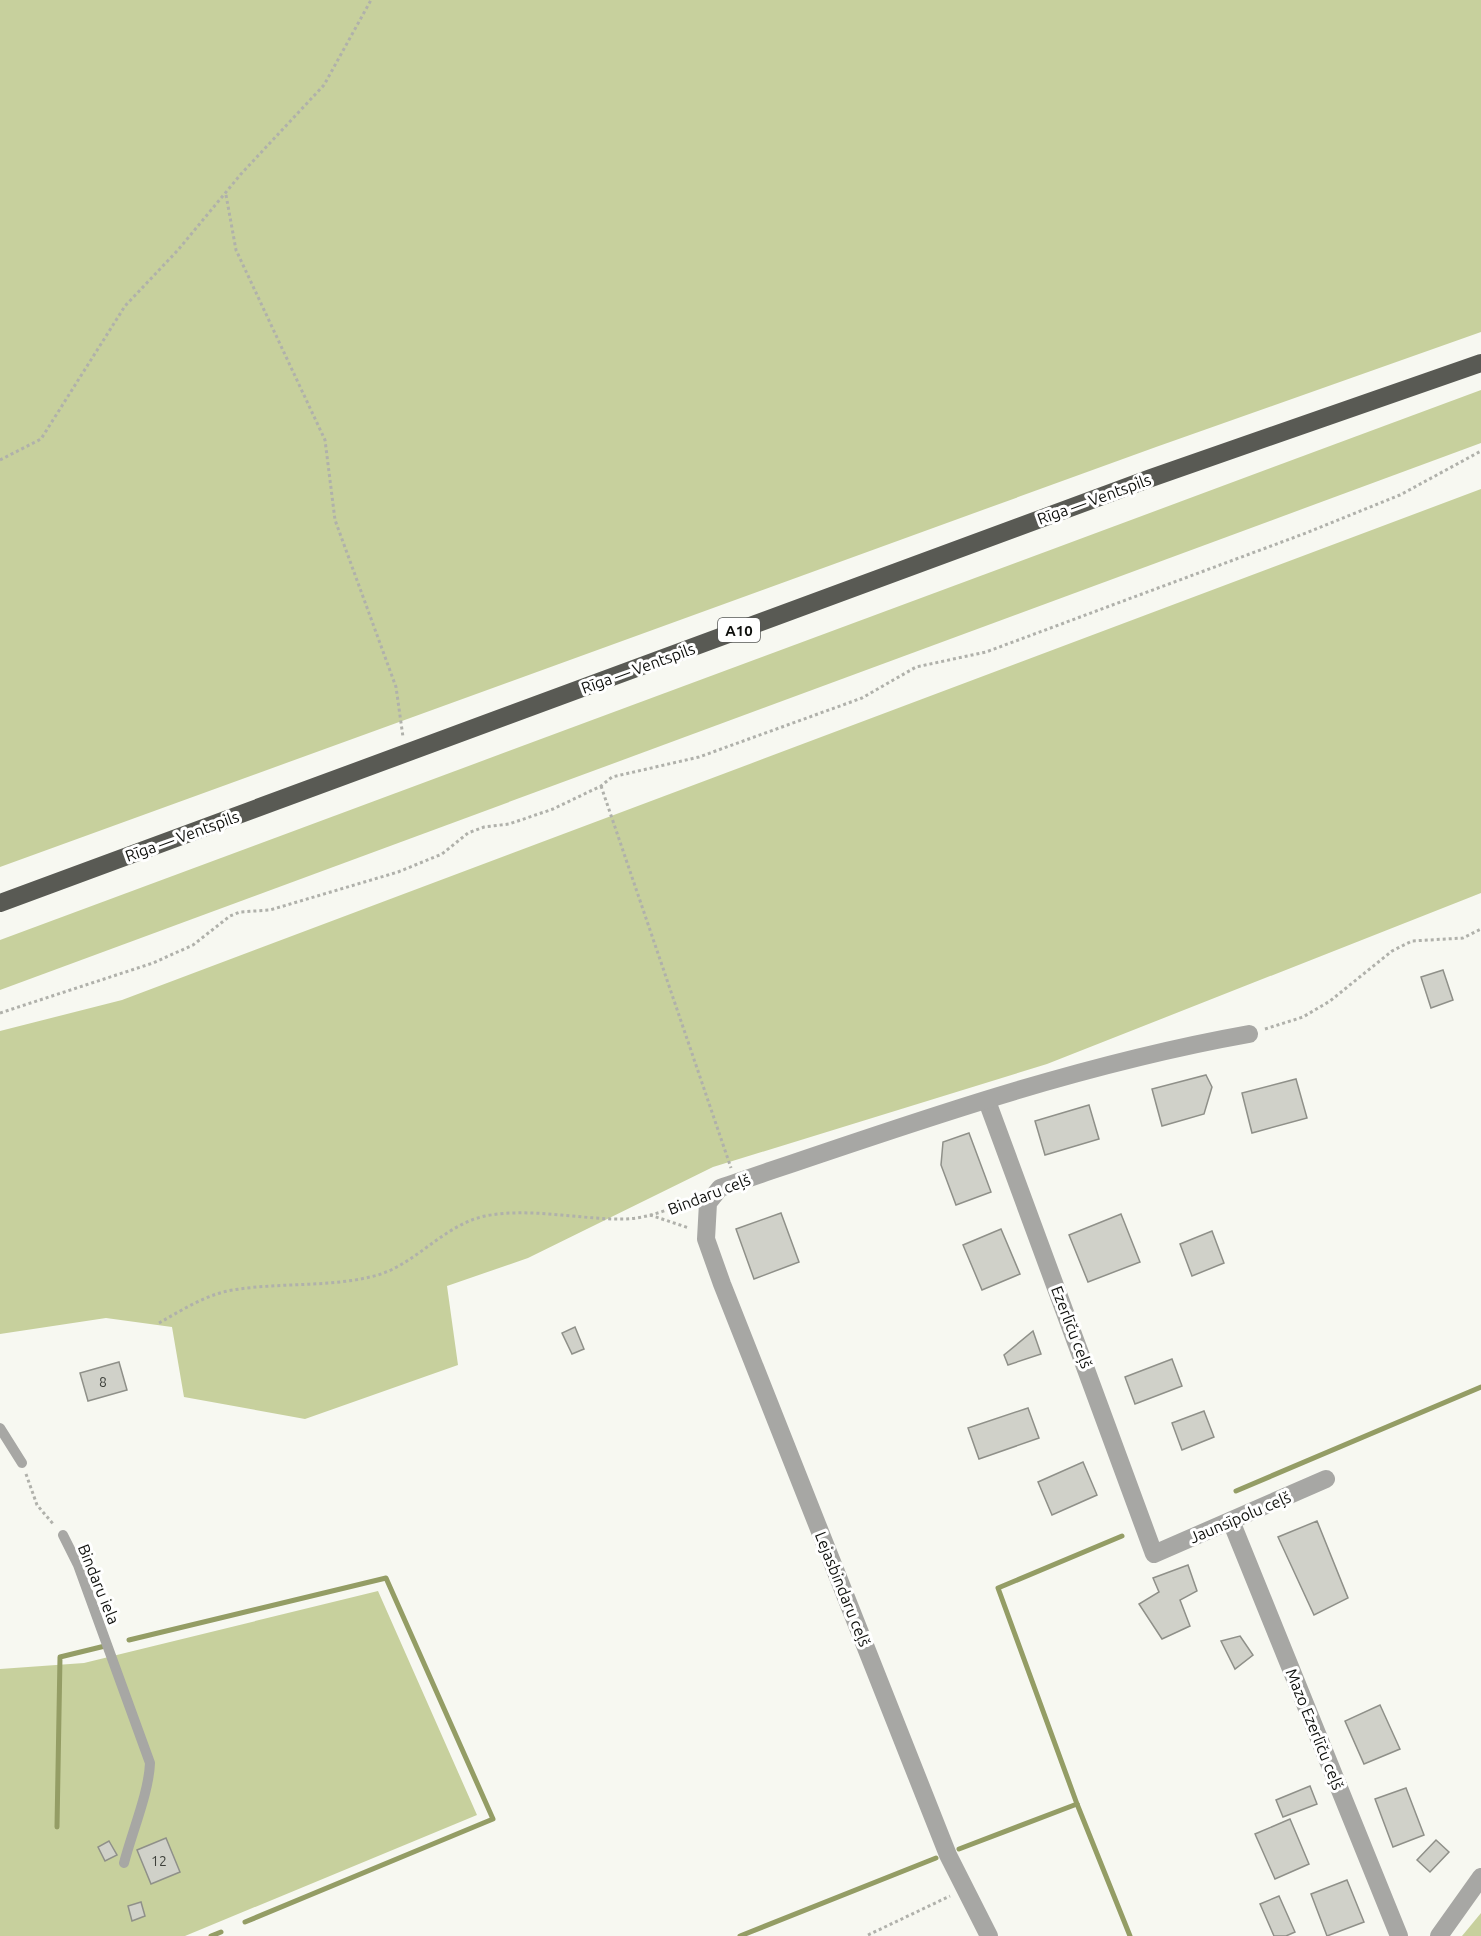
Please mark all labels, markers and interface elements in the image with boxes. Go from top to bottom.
street label: Rīga — Ventspils [1035,470,1153,528]
road number: A10 [718,618,760,642]
street label: Rīga — Ventspils [579,639,697,697]
street label: Rīga — Ventspils [123,807,241,865]
street label: Bindaru ceļš [665,1170,753,1218]
street label: Ezerlīču ceļš [1048,1283,1096,1371]
house number: 8 [99,1374,107,1390]
street label: Jaunsīpolu ceļš [1187,1488,1293,1546]
street label: Lejasbindaru ceļš [812,1529,874,1649]
street label: Bindaru iela [75,1541,123,1627]
street label: Mazo Ezerlīču ceļš [1282,1666,1348,1792]
house number: 12 [151,1853,167,1869]

